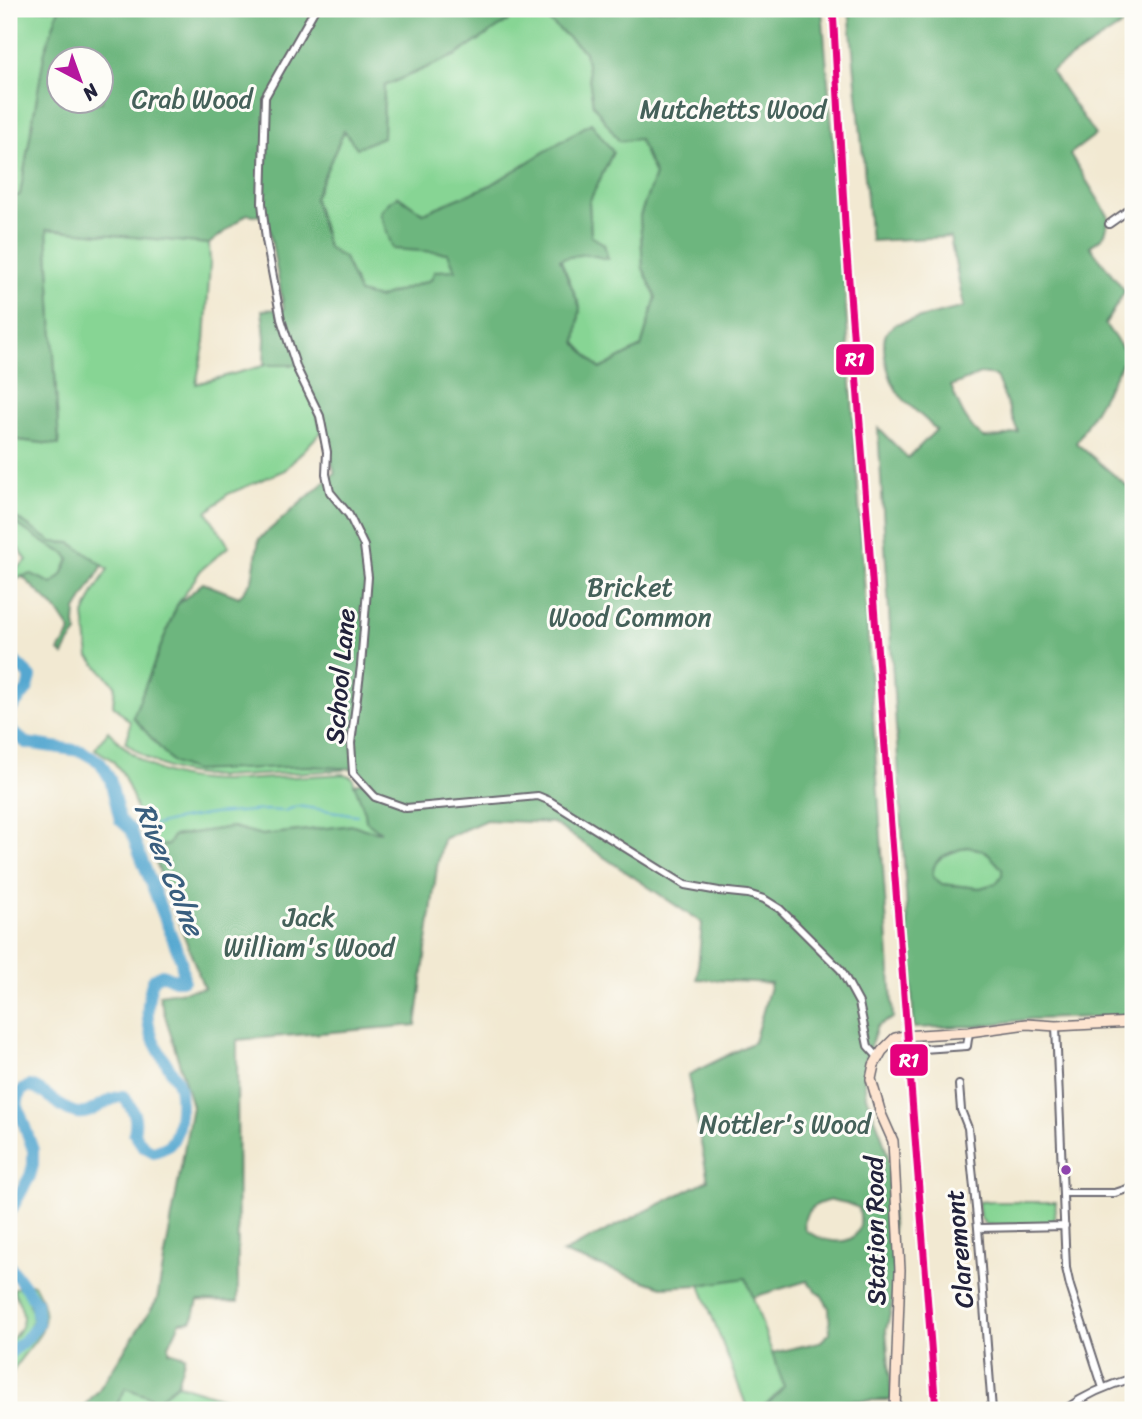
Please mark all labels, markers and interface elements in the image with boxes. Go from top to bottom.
north arrow [46,46,116,116]
text: N [74,75,107,110]
park label: Crab Wood [132,76,255,122]
park label: Mutchetts Wood [640,86,829,132]
line badge: R1 [835,343,875,376]
text: R1 [844,343,865,376]
park label: Bricket Wood Common [548,564,712,640]
street label: School Lane [311,606,369,746]
water label: River Colne [121,795,219,946]
park label: Jack William's Wood [224,894,397,970]
line badge: R1 [889,1043,929,1077]
text: R1 [898,1044,919,1077]
park label: Nottler's Wood [699,1101,873,1147]
street label: Station Road [851,1154,899,1306]
unlabelled marker [1059,1163,1073,1177]
street label: Claremont [931,1188,987,1310]

